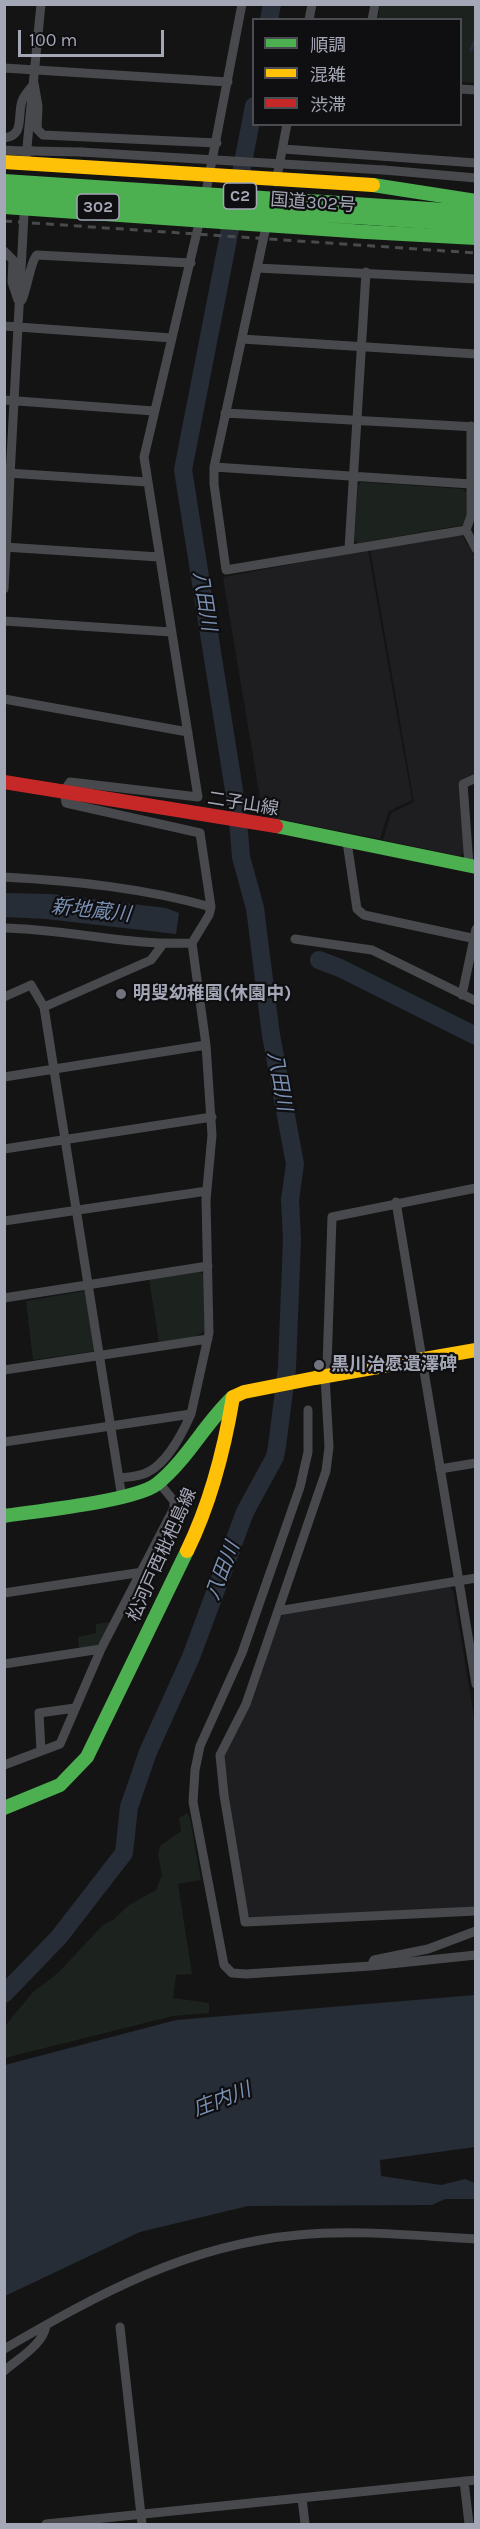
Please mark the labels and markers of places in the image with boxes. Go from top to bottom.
place label: 明叟幼稚園(休園中) [133,983,291,1005]
marker: 明叟幼稚園(休園中) [114,987,128,1001]
place label: 黒川治愿遺澤碑 [331,1354,457,1376]
marker: 黒川治愿遺澤碑 [312,1358,326,1372]

